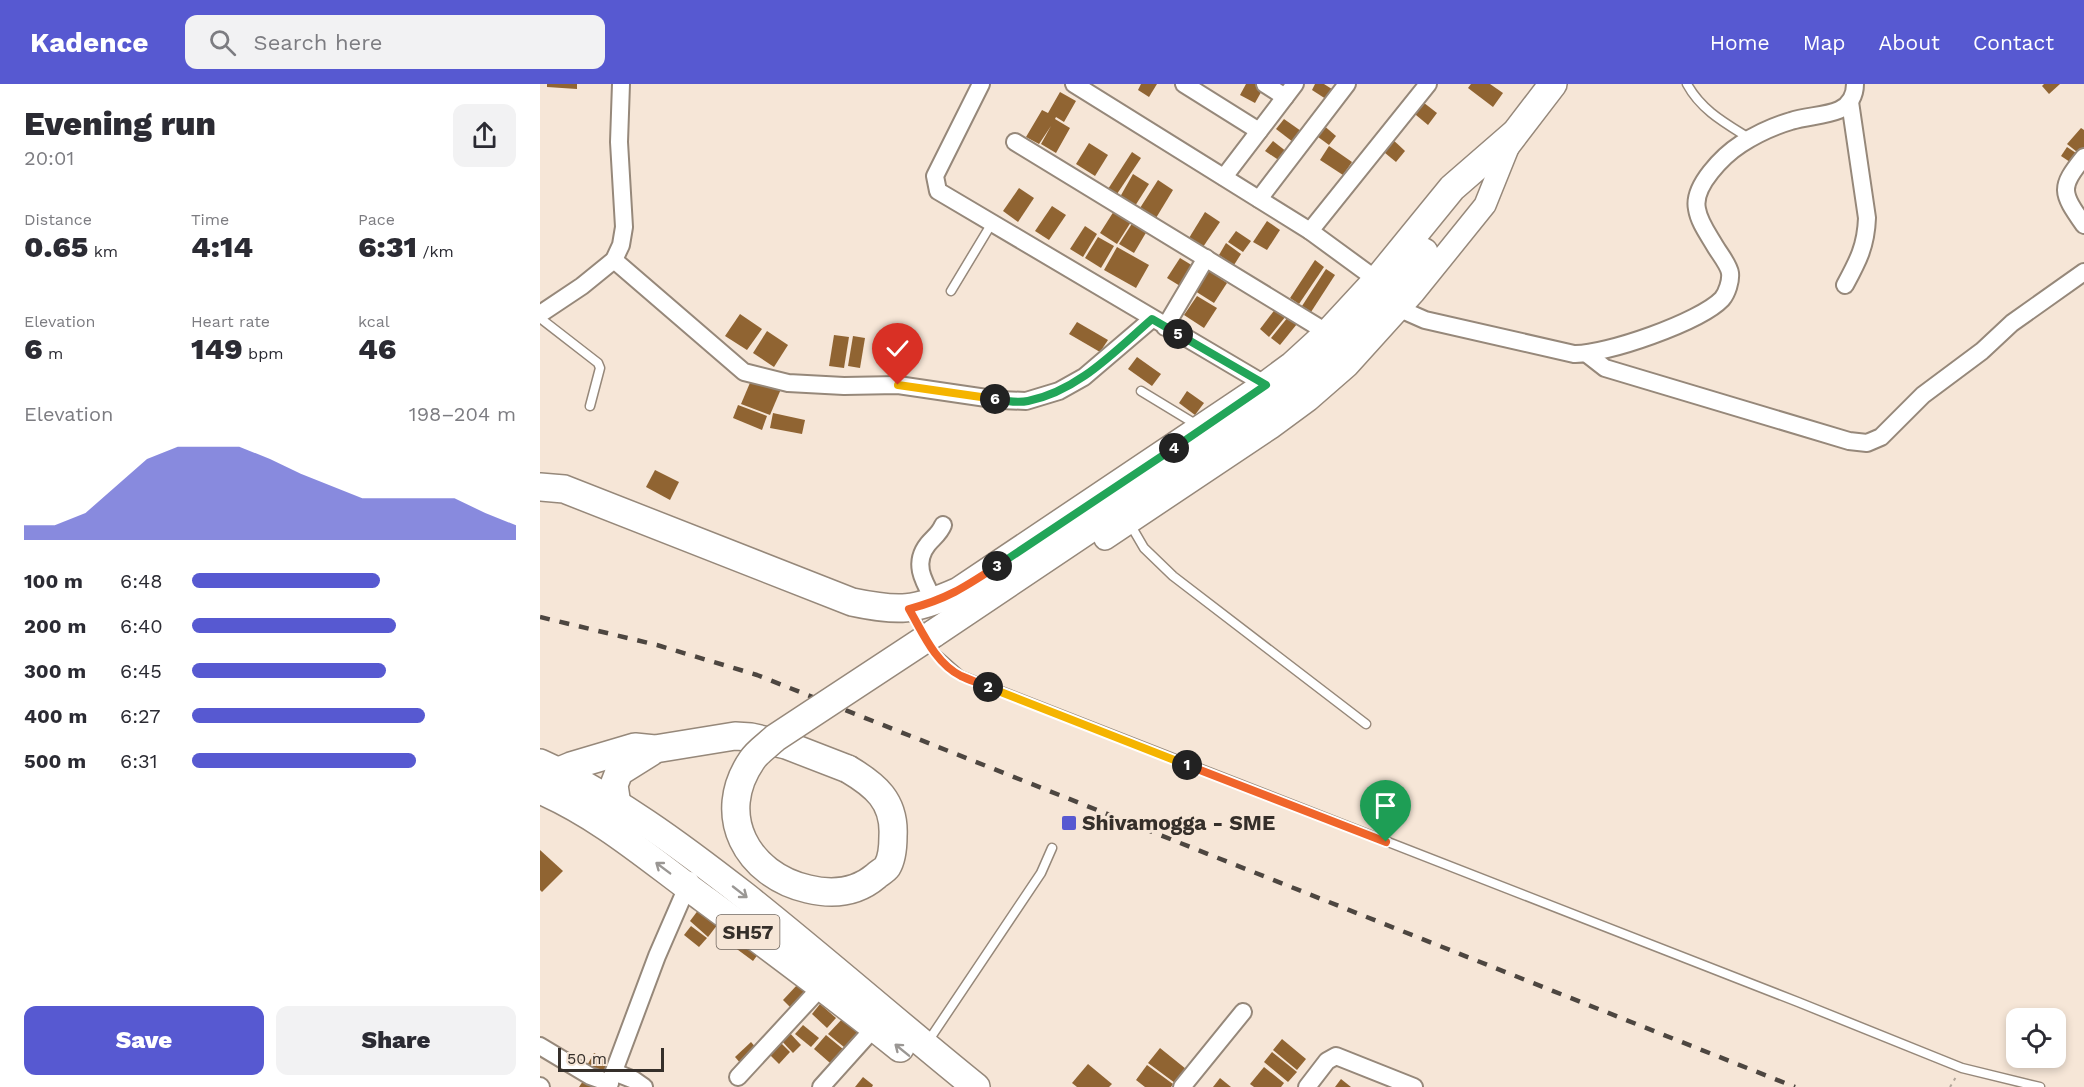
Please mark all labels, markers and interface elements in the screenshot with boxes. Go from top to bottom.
search box [185,15,605,69]
text: Kadence [30,26,149,59]
icon: search [206,26,239,59]
text: Search here [254,30,383,55]
text: Home [1710,30,1770,55]
text: Map [1803,30,1846,55]
text: About [1879,30,1940,55]
text: Contact [1973,30,2054,55]
text: Evening run [24,104,216,143]
button: share [453,104,516,167]
text: 20:01 [24,146,74,170]
text: Distance [24,210,92,229]
text: Time [191,210,229,229]
text: Pace [358,210,395,229]
text: 0.65 [24,229,88,264]
text: 4:14 [191,229,253,264]
text: 6:31 [358,229,417,264]
text: km [88,242,118,261]
text: /km [417,242,454,261]
text: Elevation [24,312,95,331]
text: Heart rate [191,312,270,331]
text: kcal [358,312,390,331]
pin: 5 [1163,319,1193,349]
pin [872,323,923,385]
text: 5 [1173,324,1183,343]
text: 6 [24,331,43,366]
text: 149 [191,331,243,366]
text: 46 [358,331,396,366]
icon: check [881,332,914,365]
text: m [43,344,63,363]
text: bpm [243,344,283,363]
pin: 6 [980,384,1010,414]
text: 6 [990,389,1000,408]
text: Elevation [24,402,113,426]
text: 198–204 m [409,402,516,426]
pin: 4 [1159,433,1189,463]
text: 4 [1169,438,1179,457]
pin: 3 [982,551,1012,581]
text: 3 [992,556,1002,575]
text: 100 m [24,569,83,593]
text: 6:48 [120,569,163,593]
text: 200 m [24,614,86,638]
text: 6:40 [120,614,163,638]
text: 300 m [24,659,86,683]
text: 6:45 [120,659,162,683]
pin: 2 [973,672,1003,702]
text: 2 [983,677,993,696]
text: 400 m [24,704,87,728]
text: 6:27 [120,704,161,728]
text: 500 m [24,749,86,773]
text: 6:31 [120,749,158,773]
pin: 1 [1172,750,1202,780]
text: 1 [1184,755,1190,774]
pin [1360,780,1411,842]
icon: arrive [1369,789,1402,822]
place label: Shivamogga - SME [1082,810,1275,835]
marker: Shivamogga - SME [1060,814,1078,832]
one-way arrow [656,862,672,875]
one-way arrow [732,886,748,899]
road number: SH57 [716,915,780,949]
button: Save [24,1006,264,1075]
button: Share [276,1006,516,1075]
map controls [2006,1008,2066,1068]
button: locate [2006,1008,2066,1068]
one-way arrow [895,1043,910,1057]
scale bar [558,1045,664,1072]
text: 50 m [567,1049,607,1068]

